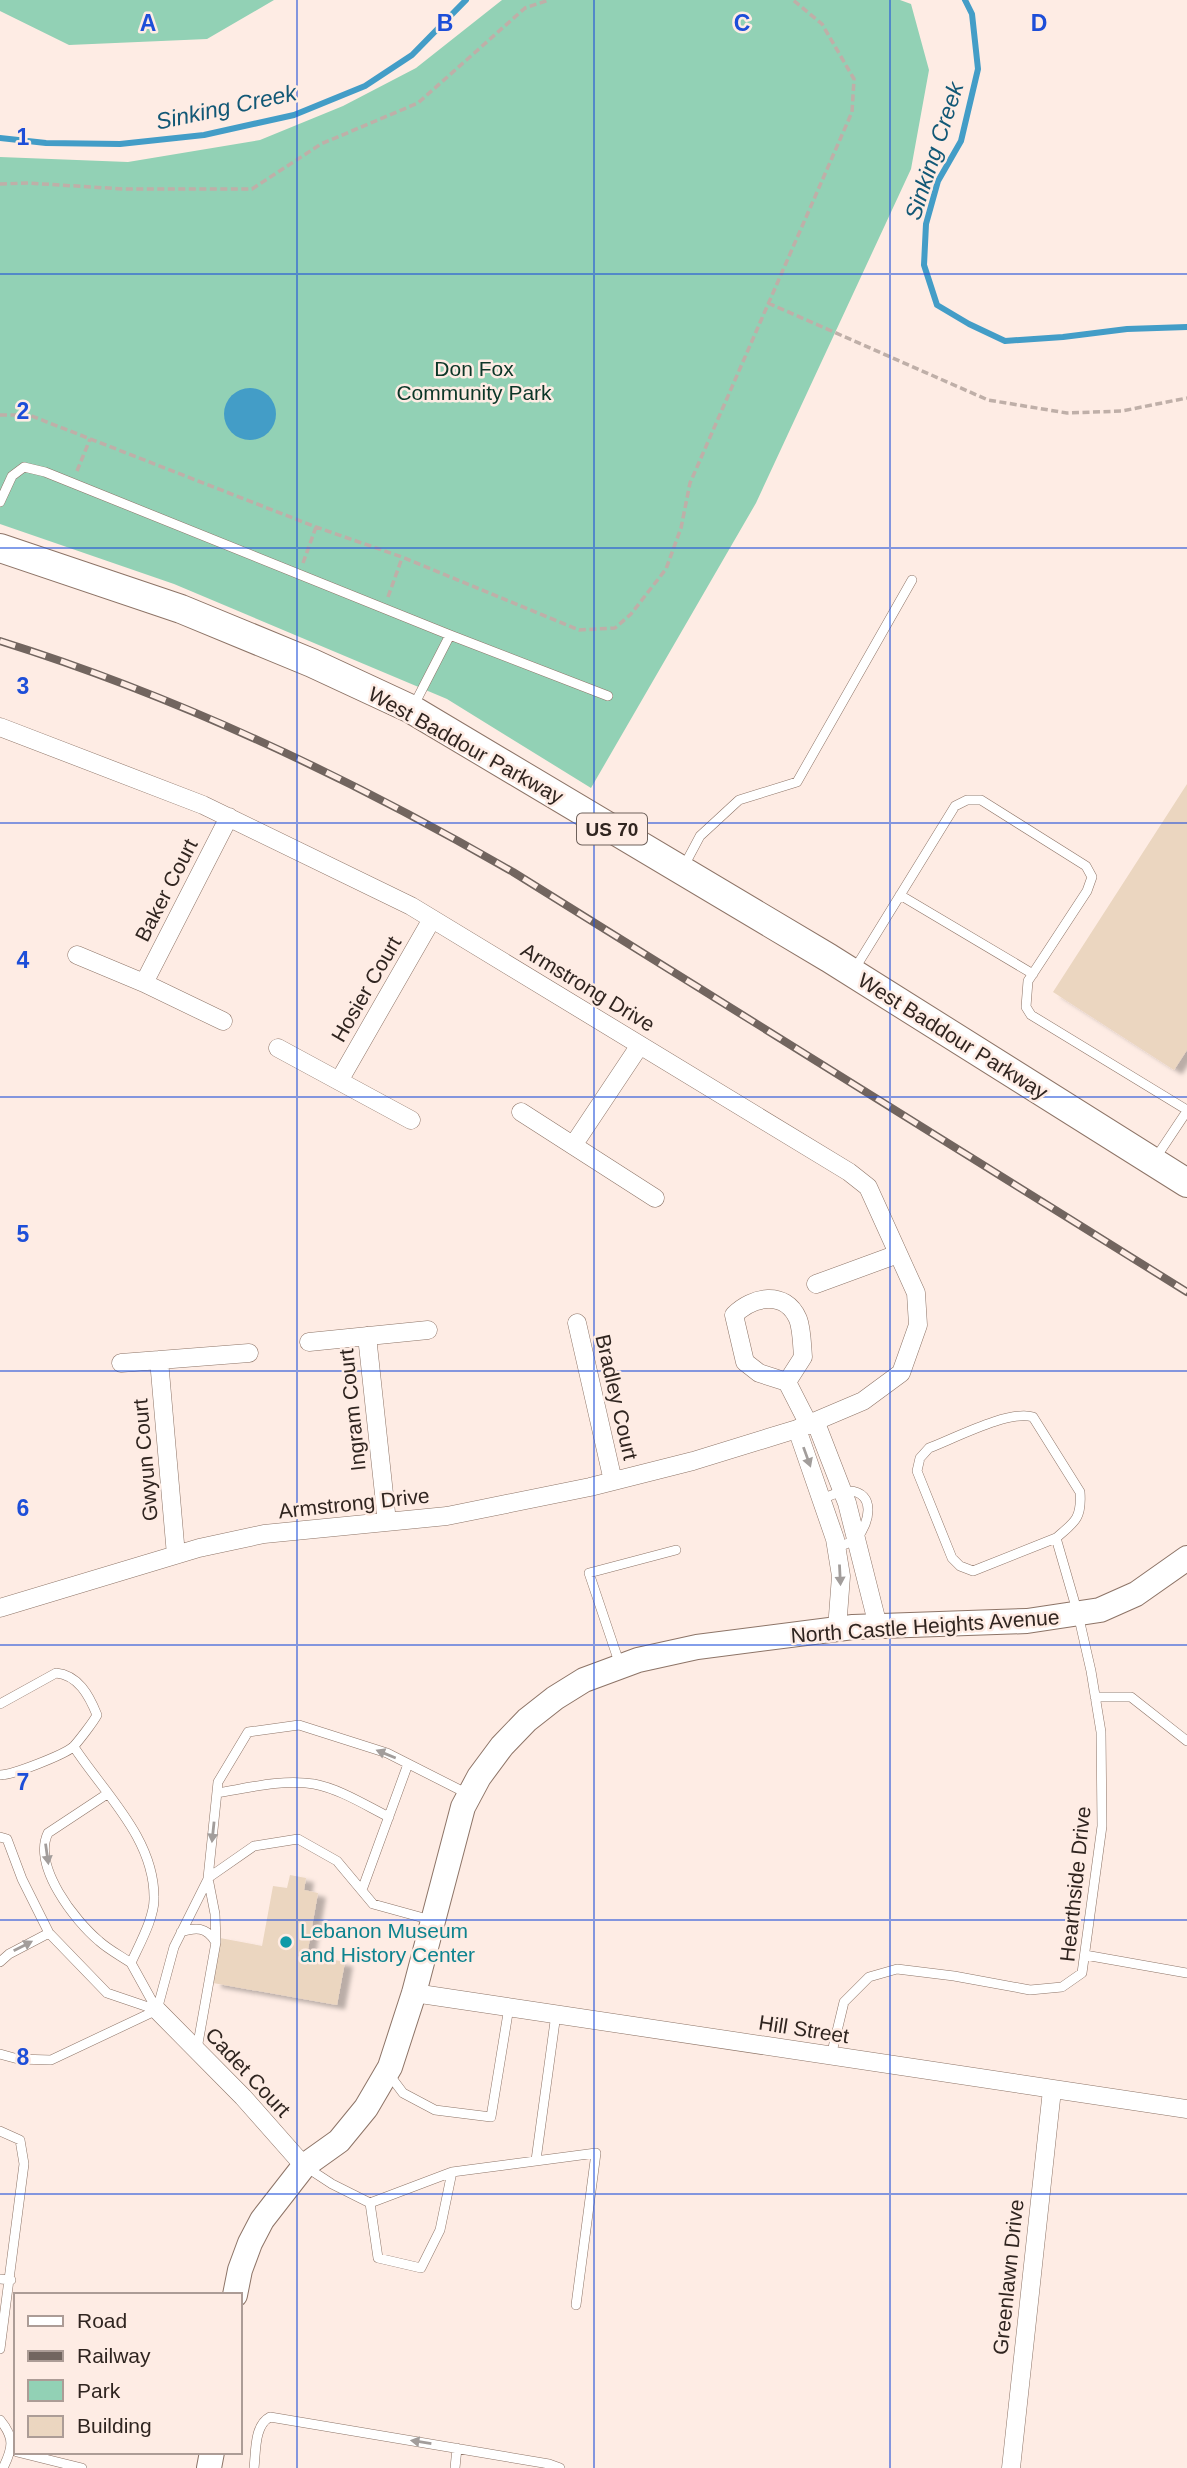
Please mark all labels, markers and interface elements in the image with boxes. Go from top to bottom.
text: A [140,10,156,36]
text: B [437,10,453,36]
text: C [734,10,750,36]
text: D [1031,10,1047,36]
water label: Sinking Creek [900,77,969,223]
water label: Sinking Creek [153,79,300,135]
text: 1 [17,124,30,150]
park label: Don Fox Community Park [396,357,552,404]
text: 2 [17,398,29,424]
text: 3 [17,673,29,699]
street label: West Baddour Parkway [365,682,568,808]
road number: US 70 [577,814,647,844]
street label: Baker Court [130,835,202,945]
street label: Hosier Court [327,932,406,1046]
street label: Armstrong Drive [517,938,659,1036]
text: 4 [17,947,30,973]
street label: West Baddour Parkway [854,968,1052,1104]
text: 5 [17,1221,30,1247]
street label: Bradley Court [591,1332,643,1462]
street label: Ingram Court [334,1348,370,1472]
street label: Gwyun Court [128,1398,162,1522]
one-way arrow [802,1447,813,1468]
street label: Armstrong Drive [277,1484,431,1522]
text: 6 [17,1495,29,1521]
one-way arrow [834,1564,845,1586]
street label: North Castle Heights Avenue [790,1605,1060,1647]
one-way arrow [376,1748,397,1759]
text: 7 [17,1769,29,1795]
street label: Hearthside Drive [1055,1805,1095,1963]
one-way arrow [207,1821,218,1843]
one-way arrow [41,1843,52,1865]
place label: Lebanon Museum and History Center [300,1919,475,1966]
marker: Lebanon Museum and History Center [278,1934,294,1950]
one-way arrow [14,1940,33,1952]
street label: Hill Street [757,2011,851,2048]
street label: Cadet Court [201,2023,295,2121]
text: 8 [17,2044,30,2070]
street label: Greenlawn Drive [988,2198,1028,2356]
legend [14,2293,242,2454]
text: Road [77,2309,127,2332]
text: Railway [77,2344,151,2367]
text: Park [77,2379,121,2402]
text: Building [77,2414,152,2437]
one-way arrow [410,2436,432,2447]

